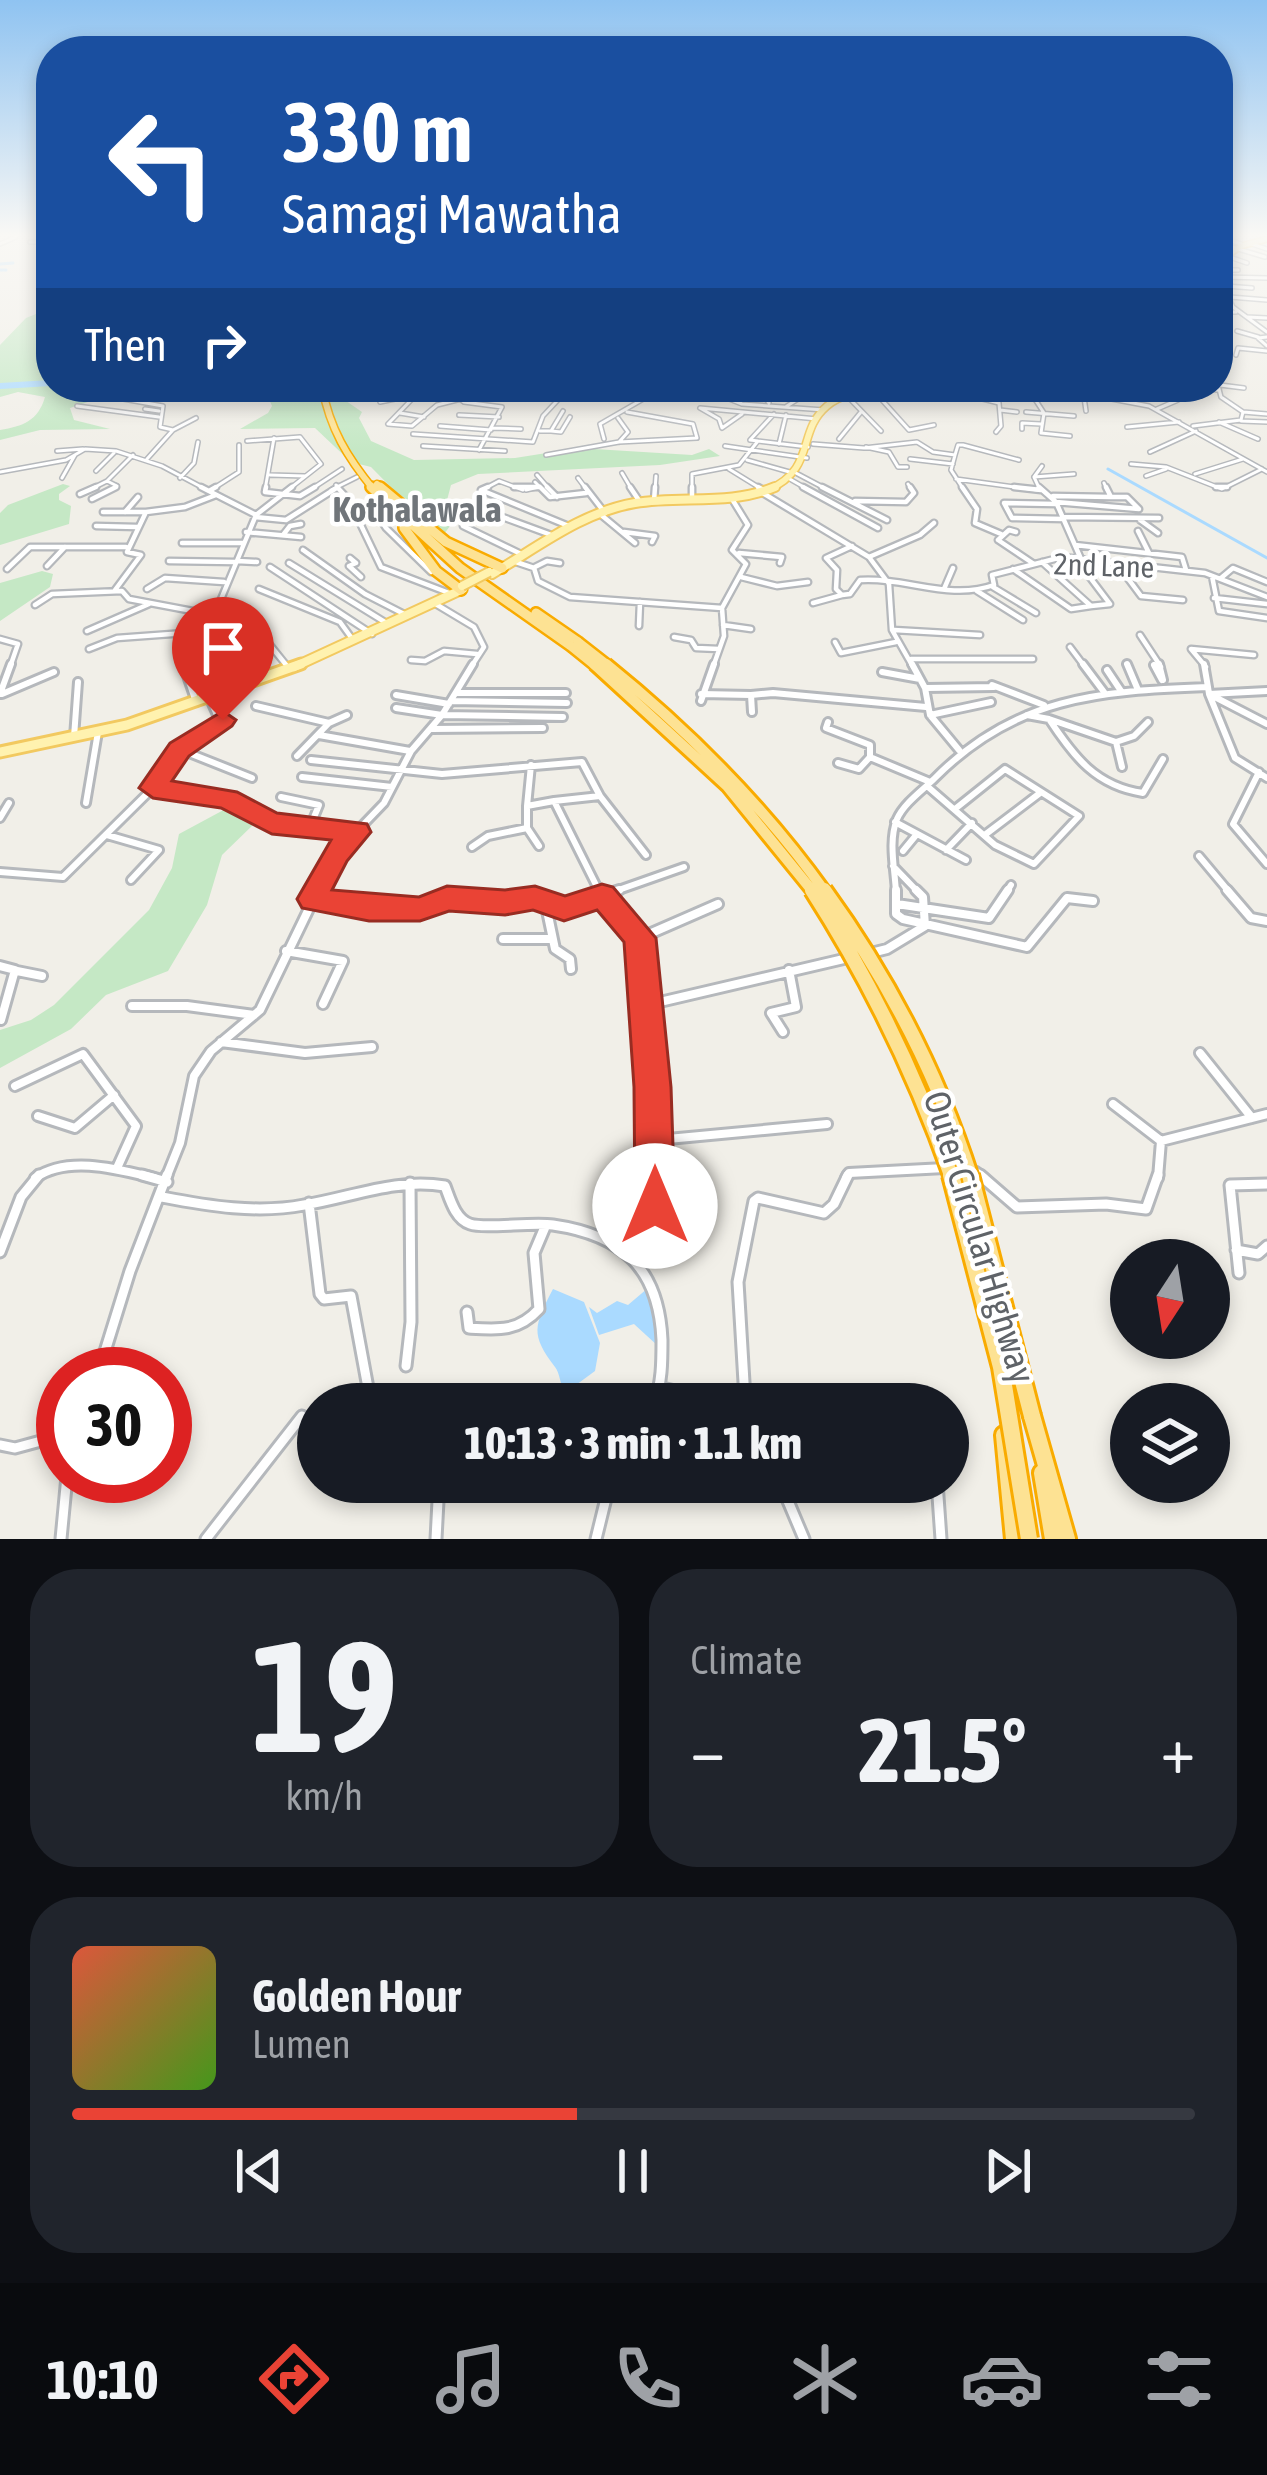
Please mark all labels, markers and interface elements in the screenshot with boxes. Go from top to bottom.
icon: left [84,84,240,240]
text: 330 m [282,84,472,180]
text: Samagi Mawatha [282,183,622,244]
icon: right [191,312,257,378]
text: Then [84,319,167,371]
district label: Kothalawala [333,488,501,530]
street label: 2nd Lane [1053,546,1155,584]
pin [172,597,274,720]
icon: arrive [190,615,256,681]
street label: Outer Circular Highway [916,1086,1044,1388]
position arrow [592,1143,718,1269]
north arrow [1110,1239,1230,1359]
map controls [1110,1239,1230,1503]
speed limit sign: 30 [36,1347,192,1503]
button: layers [1110,1383,1230,1503]
text: 10:13 · 3 min · 1.1 km [464,1417,802,1469]
text: 19 [251,1606,398,1785]
text: Climate [691,1638,802,1682]
text: 21.5° [859,1698,1027,1801]
text: − [691,1711,725,1787]
text: + [1161,1711,1195,1787]
text: km/h [286,1774,363,1818]
text: Golden Hour [252,1970,461,2022]
text: Lumen [252,2022,351,2066]
icon: previous [226,2138,292,2204]
icon: pause [600,2138,666,2204]
icon: next [975,2138,1041,2204]
icon: directions [252,2337,336,2421]
icon: music [429,2337,513,2421]
icon: phone [606,2337,690,2421]
icon: climate [783,2337,867,2421]
icon: car [960,2337,1044,2421]
icon: filters [1137,2337,1221,2421]
text: 10:10 [46,2349,159,2410]

